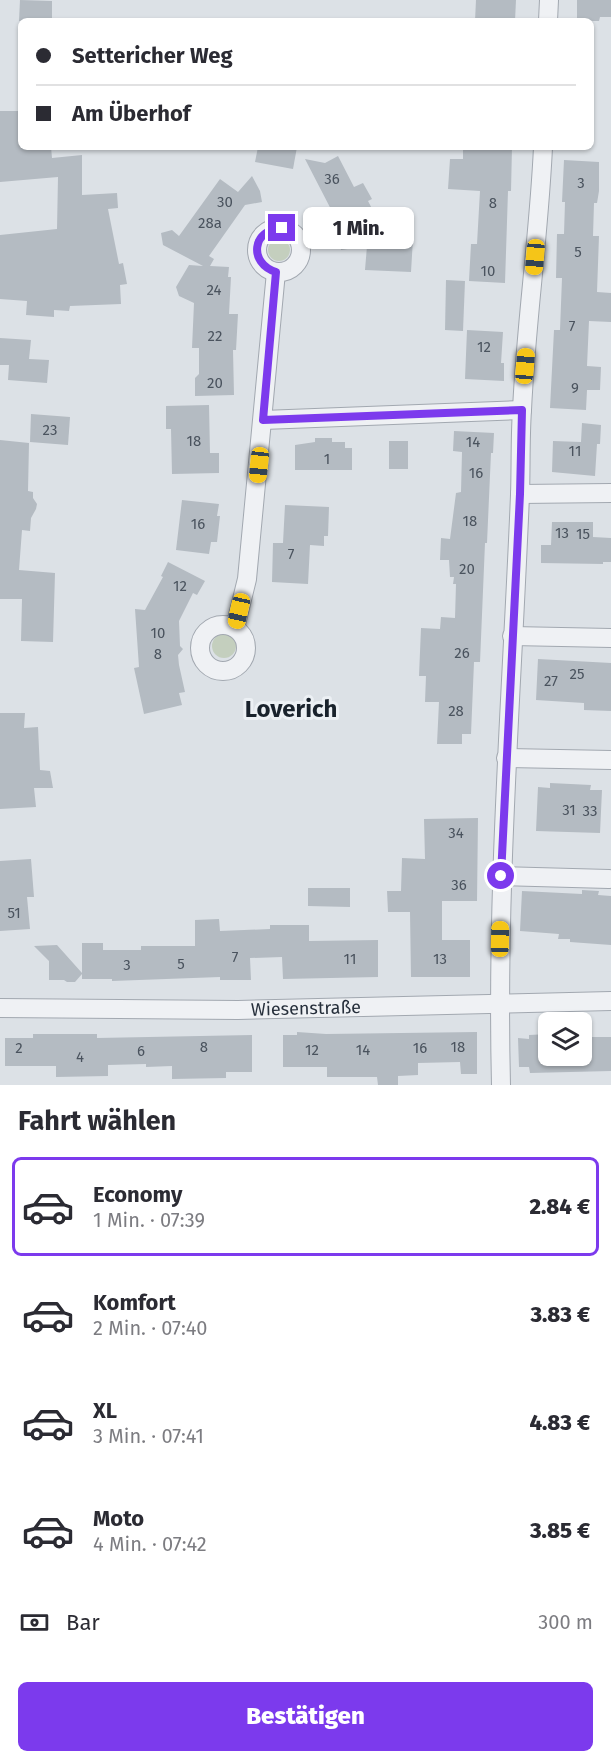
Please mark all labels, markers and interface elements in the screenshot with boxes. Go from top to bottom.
text: Settericher Weg [72,42,233,69]
text: Am Überhof [72,100,191,127]
house number: 36 [324,170,340,188]
house number: 3 [577,174,585,192]
house number: 30 [217,193,233,211]
house number: 8 [489,194,497,212]
callout: 1 Min. [303,207,414,249]
house number: 28a [198,214,222,232]
route end [268,214,295,241]
text: 1 Min. [333,216,384,240]
car [524,238,546,276]
house number: 5 [574,243,582,261]
house number: 10 [481,262,495,280]
house number: 24 [206,281,222,299]
house number: 7 [569,317,576,335]
house number: 22 [208,327,222,345]
house number: 12 [477,338,491,356]
car [514,347,536,385]
house number: 20 [207,374,223,392]
house number: 9 [571,379,579,397]
house number: 23 [43,421,57,439]
house number: 18 [187,432,201,450]
house number: 14 [466,433,480,451]
house number: 11 [569,442,581,460]
car [248,446,270,484]
house number: 1 [324,450,330,468]
house number: 16 [469,464,483,482]
house number: 18 [463,512,477,530]
house number: 16 [191,515,205,533]
house number: 13 [555,524,569,542]
house number: 15 [576,525,590,543]
house number: 7 [288,545,295,563]
house number: 20 [459,560,475,578]
house number: 12 [173,577,187,595]
car [226,591,252,631]
house number: 10 [151,624,165,642]
house number: 26 [454,644,470,662]
house number: 8 [154,645,162,663]
house number: 25 [570,665,584,683]
house number: 27 [544,672,558,690]
district label: Loverich [245,695,337,723]
house number: 28 [448,702,464,720]
house number: 31 [562,801,576,819]
house number: 33 [583,802,597,820]
house number: 34 [448,824,464,842]
route start [487,862,514,889]
house number: 36 [451,876,467,894]
house number: 51 [7,904,21,922]
car [491,921,509,957]
house number: 7 [232,948,239,966]
house number: 11 [344,950,356,968]
house number: 13 [433,950,447,968]
house number: 5 [177,955,185,973]
house number: 3 [123,956,131,974]
street label: Wiesenstraße [251,996,361,1021]
map controls [538,1012,592,1066]
button: layers [538,1012,592,1066]
house number: 8 [200,1038,208,1056]
house number: 18 [451,1038,465,1056]
house number: 2 [15,1039,23,1057]
house number: 16 [413,1039,427,1057]
house number: 12 [305,1041,319,1059]
house number: 14 [356,1041,370,1059]
house number: 6 [137,1042,145,1060]
house number: 4 [76,1048,84,1066]
text: Fahrt wählen [18,1105,176,1137]
icon: car [21,1180,75,1234]
text: Economy [93,1181,182,1208]
text: 2.84 € [529,1193,590,1220]
text: 1 Min. · 07:39 [93,1208,205,1232]
icon: car [21,1288,75,1342]
text: Komfort [93,1289,176,1316]
text: 3.83 € [530,1301,590,1328]
text: 2 Min. · 07:40 [93,1316,207,1340]
icon: car [21,1396,75,1450]
text: XL [93,1397,117,1424]
text: 4.83 € [529,1409,590,1436]
text: 3 Min. · 07:41 [93,1424,204,1448]
icon: car [21,1504,75,1558]
text: Moto [93,1505,144,1532]
text: 3.85 € [530,1517,590,1544]
text: 4 Min. · 07:42 [93,1532,207,1556]
icon: cash [18,1606,51,1639]
text: Bar [66,1609,100,1636]
text: 300 m [538,1610,593,1634]
button: Bestätigen [18,1682,593,1751]

